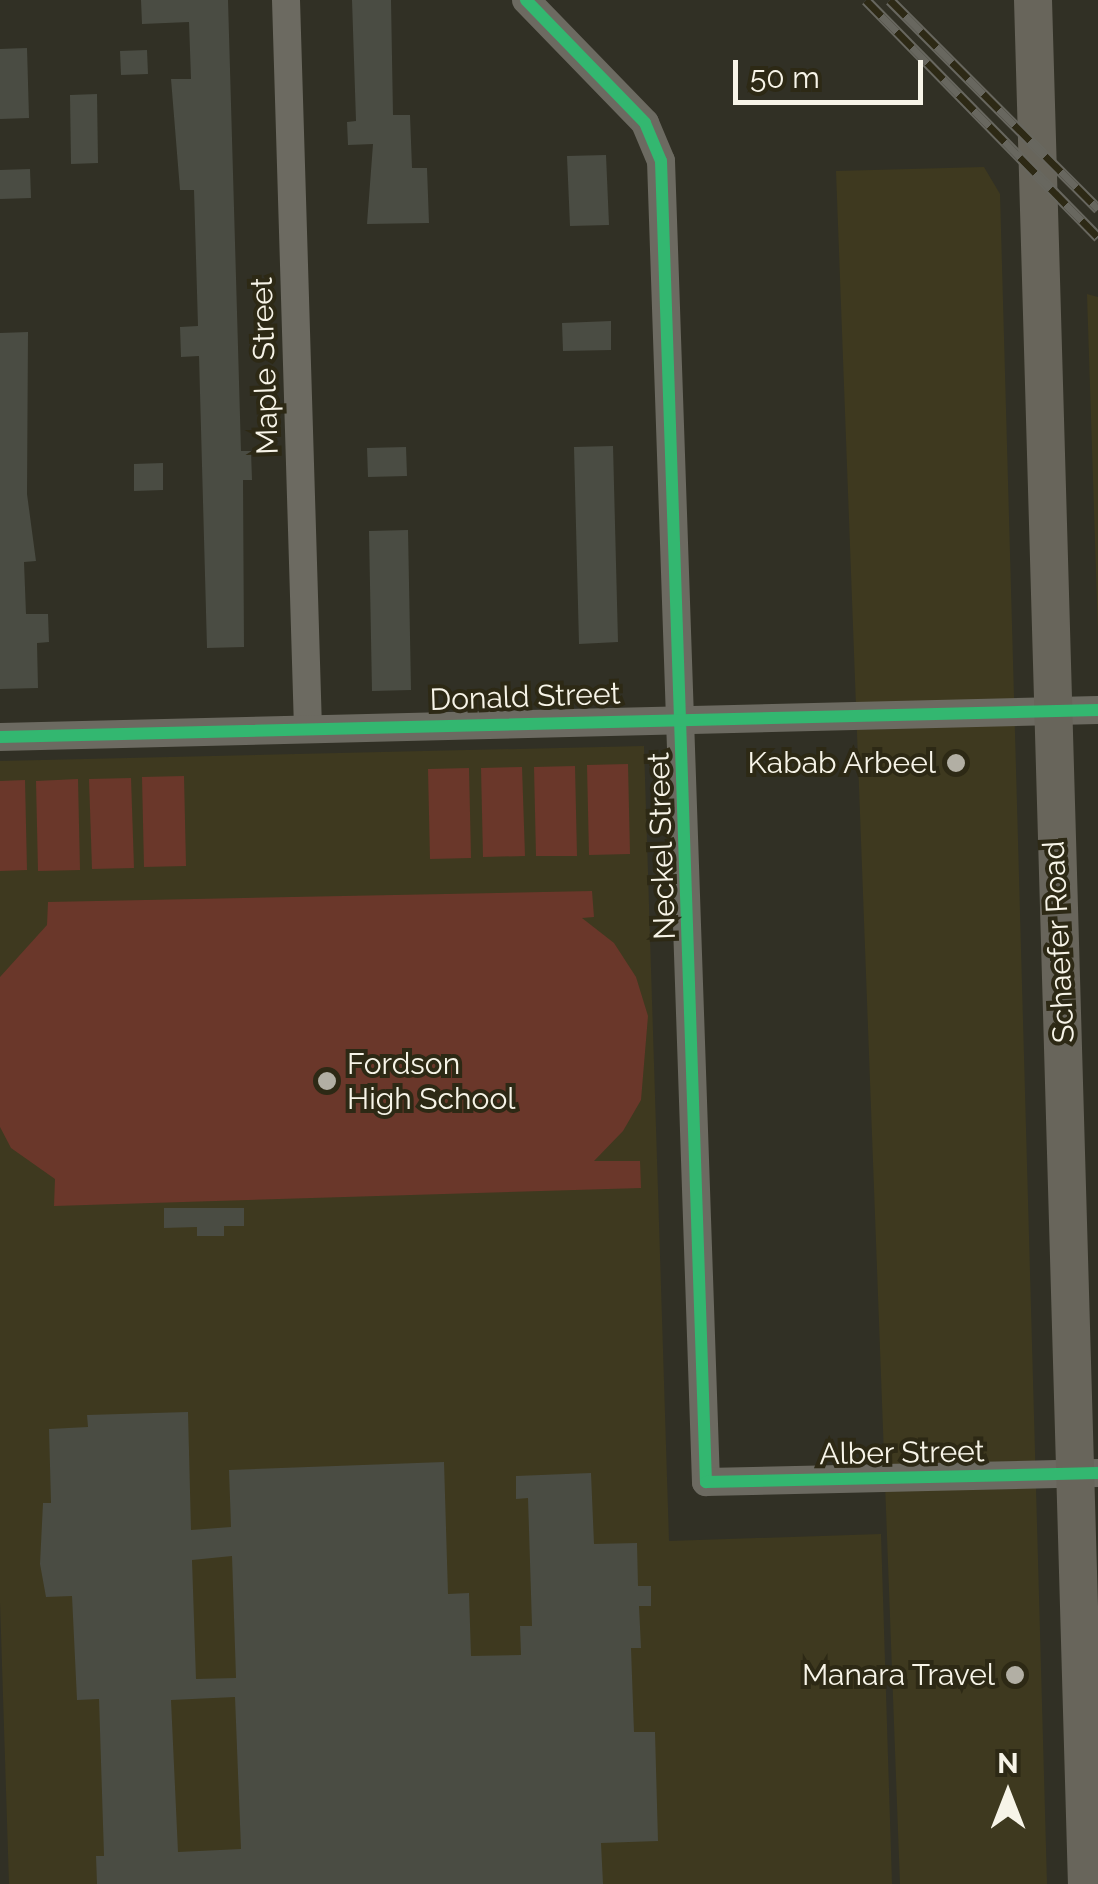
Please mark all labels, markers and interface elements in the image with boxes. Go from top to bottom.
scale bar [738,40,928,102]
text: 50 m [750,60,820,95]
street label: Maple Street [244,277,286,455]
street label: Donald Street [429,676,621,718]
place label: Kabab Arbeel [747,745,936,781]
street label: Neckel Street [641,751,683,941]
marker: Kabab Arbeel [945,752,967,774]
street label: Schaefer Road [1036,840,1082,1044]
place label: Fordson High School [347,1046,515,1116]
marker: Fordson High School [316,1070,338,1092]
street label: Alber Street [819,1434,985,1472]
place label: Manara Travel [801,1657,995,1693]
marker: Manara Travel [1004,1664,1026,1686]
north arrow [958,1744,1058,1844]
text: N [997,1747,1019,1780]

